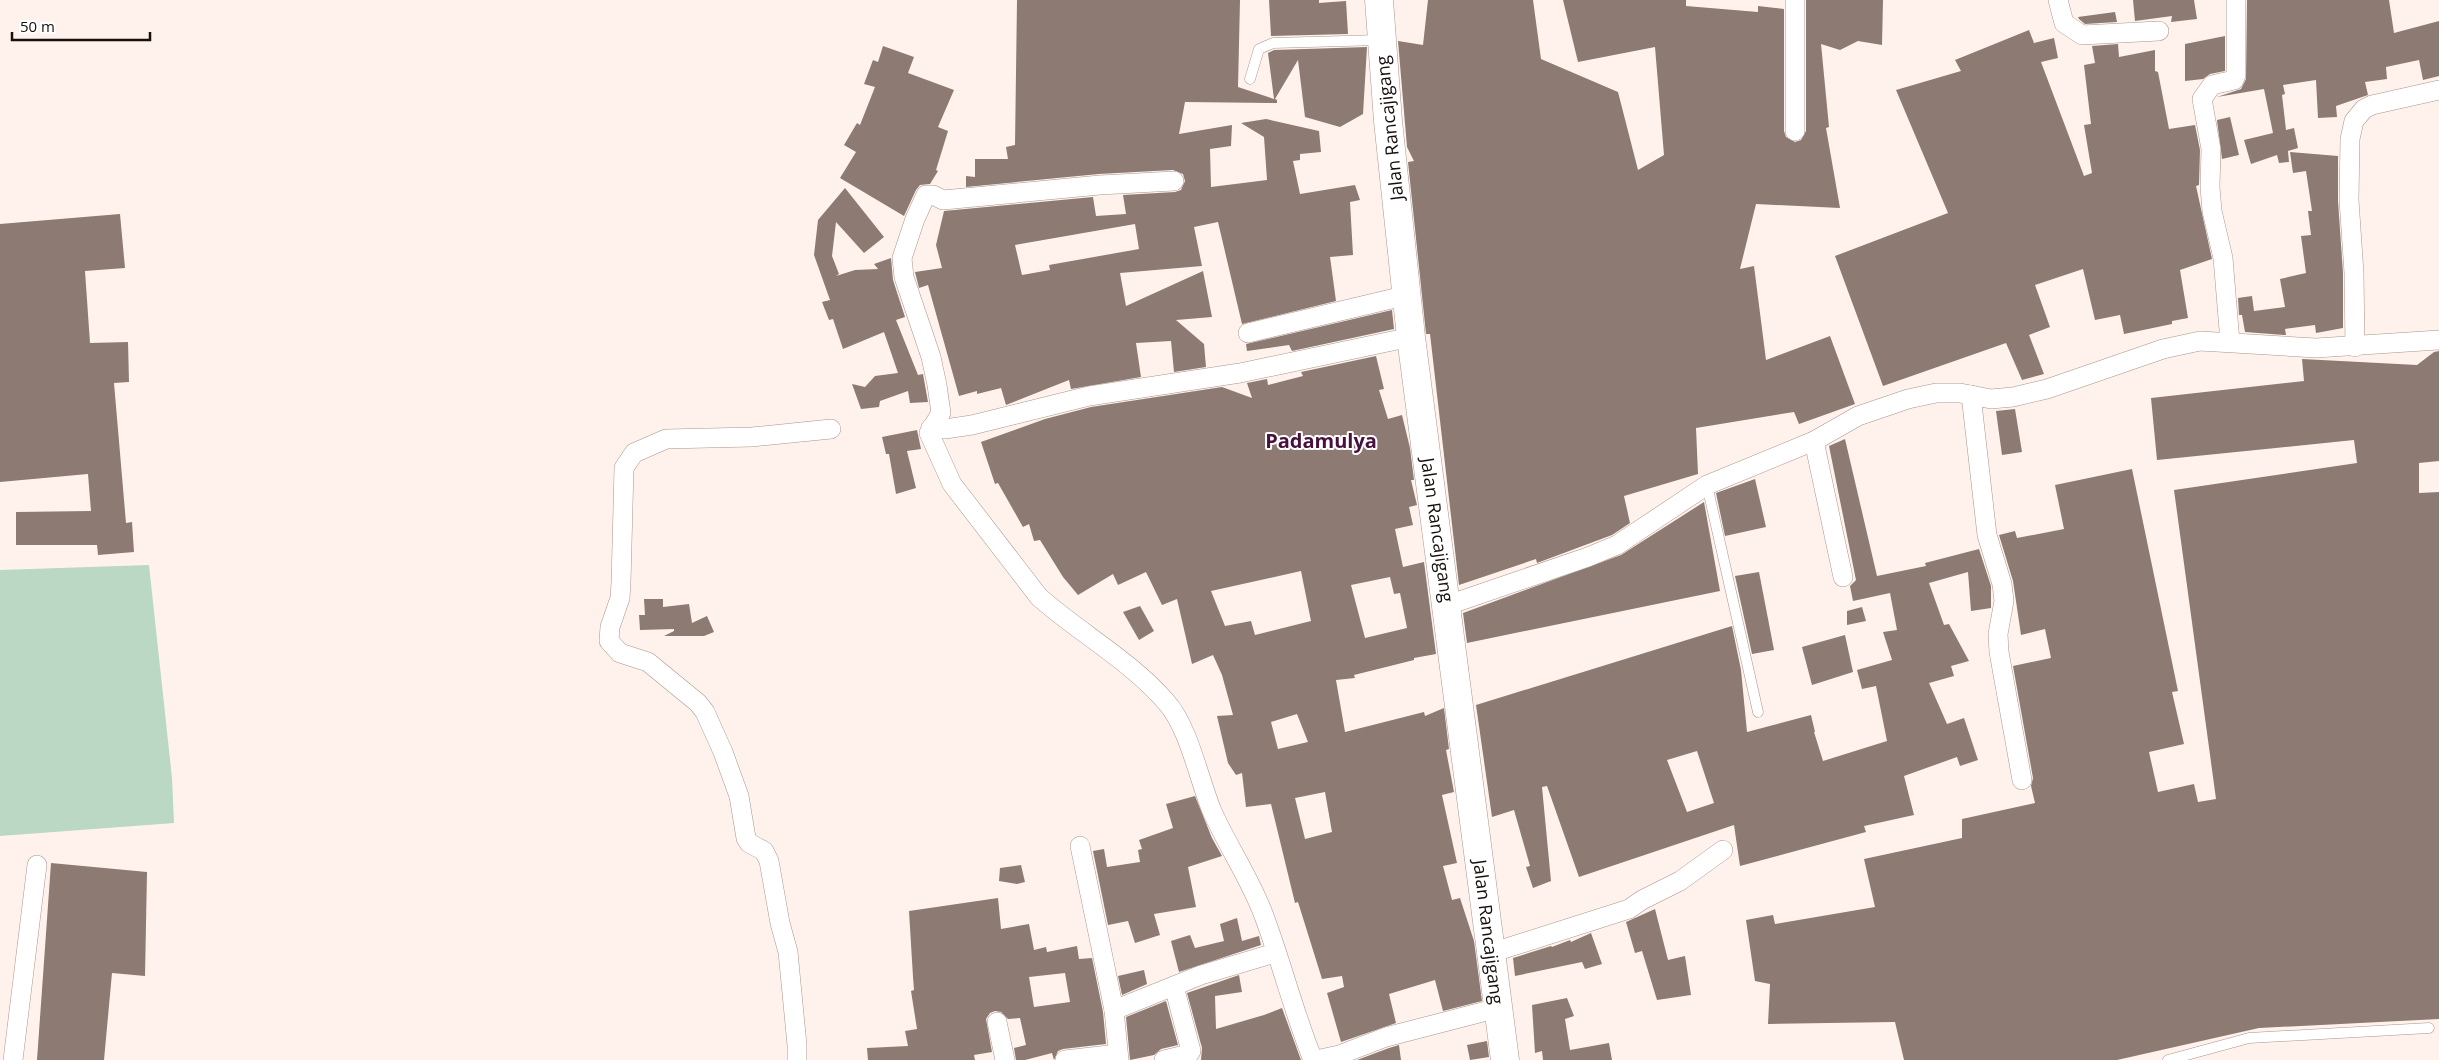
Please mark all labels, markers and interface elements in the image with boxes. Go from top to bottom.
scale bar [12,10,150,42]
text: 50 m [20,16,55,36]
street label: Jalan Rancajigang [1369,54,1409,204]
district label: Padamulya [1265,427,1377,454]
street label: Jalan Rancajigang [1416,454,1460,604]
street label: Jalan Rancajigang [1468,856,1510,1006]

